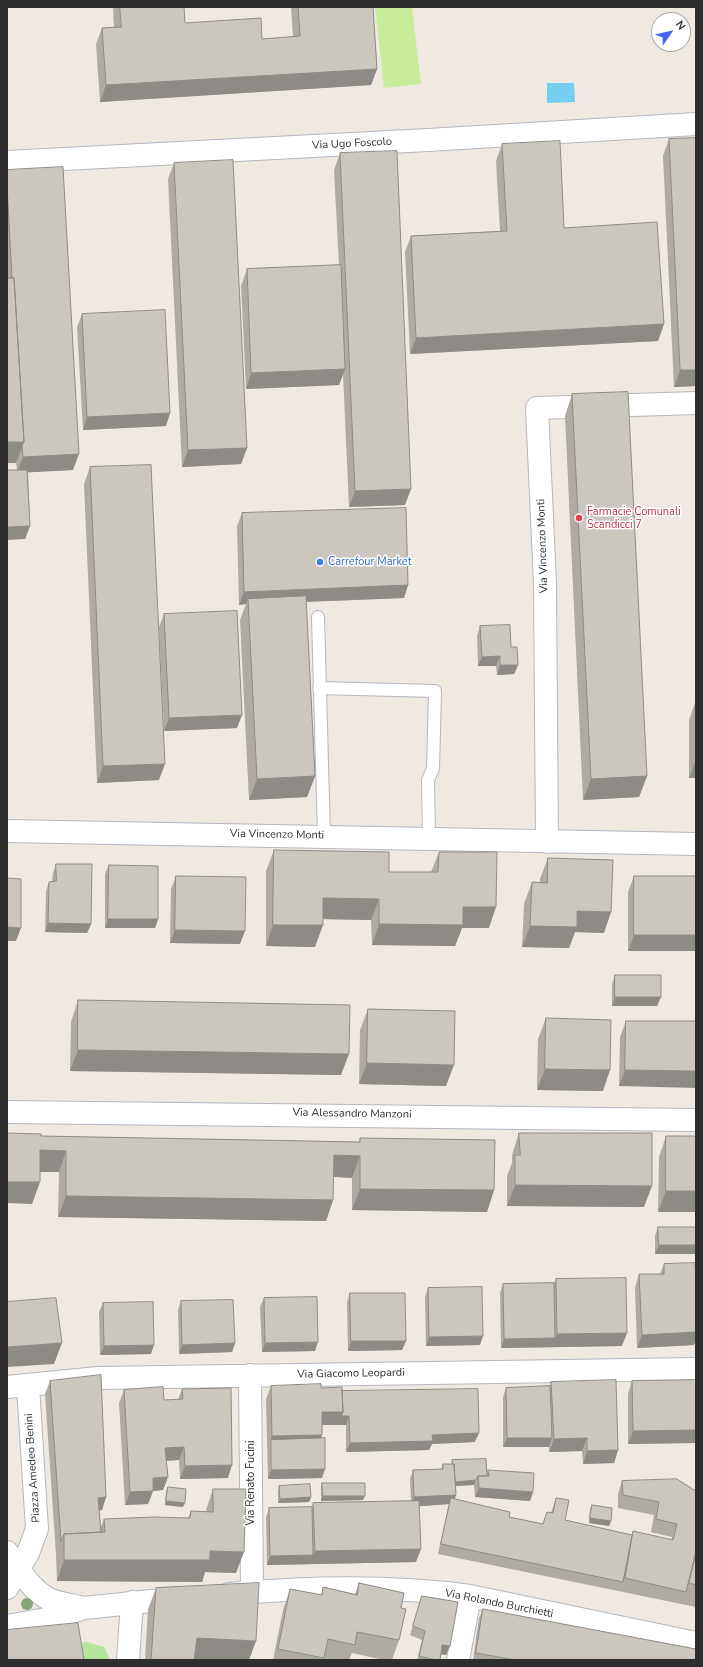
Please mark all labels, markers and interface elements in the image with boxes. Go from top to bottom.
north arrow [651,12,691,52]
text: N [672,18,689,33]
street label: Via Ugo Foscolo [312,135,392,153]
street label: Via Vincenzo Monti [535,499,551,593]
place label: Farmacie Comunali Scandicci 7 [587,505,681,531]
marker: Farmacie Comunali Scandicci 7 [574,513,584,523]
place label: Carrefour Market [328,555,411,569]
marker: Carrefour Market [315,557,325,567]
street label: Via Vincenzo Monti [230,828,324,842]
street label: Via Alessandro Manzoni [292,1106,412,1122]
street label: Via Giacomo Leopardi [297,1366,405,1382]
street label: Piazza Amedeo Benini [23,1413,43,1523]
street label: Via Renato Fucini [244,1440,258,1526]
street label: Via Rolando Burchietti [444,1587,554,1621]

